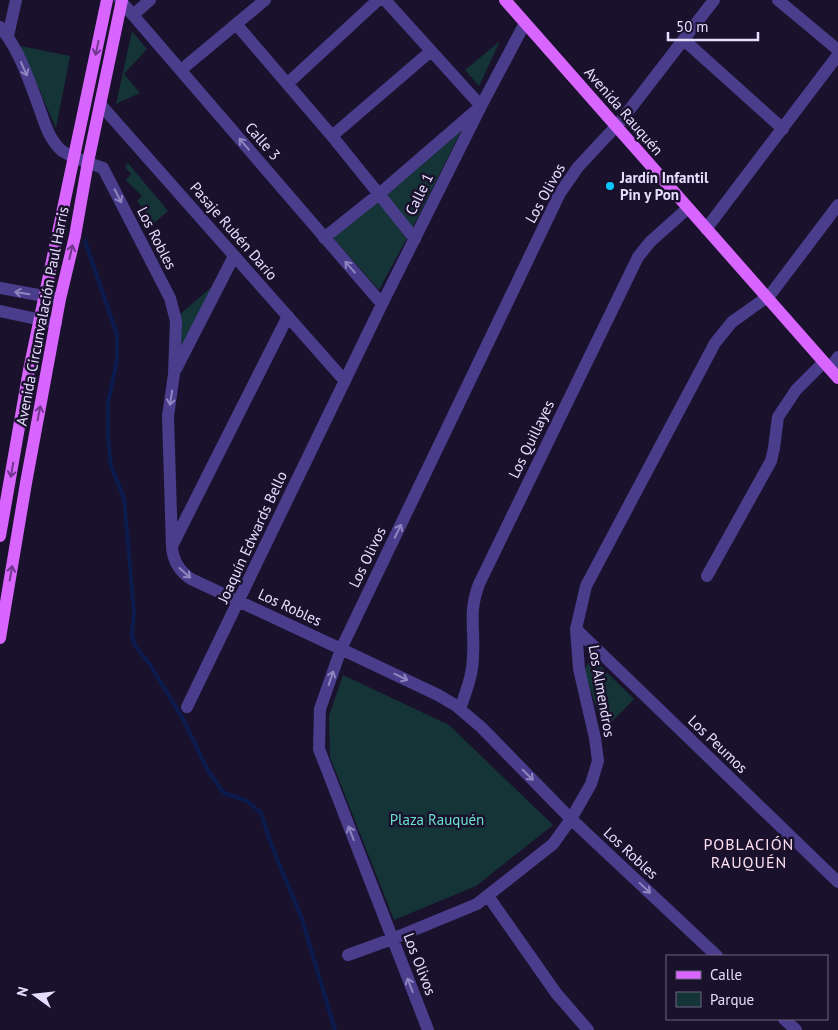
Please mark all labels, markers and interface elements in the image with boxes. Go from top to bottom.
scale bar [668,10,758,42]
text: 50 m [676,17,709,36]
one-way arrow [92,39,101,55]
one-way arrow [19,61,29,76]
street label: Avenida Rauquén [580,63,668,159]
street label: Calle 3 [241,118,285,164]
one-way arrow [238,137,249,150]
street label: Los Olivos [521,160,569,226]
place label: Jardín Infantil Pin y Pon [619,168,709,204]
street label: Calle 1 [401,170,437,218]
street label: Pasaje Rubén Darío [186,178,282,284]
marker: Jardín Infantil Pin y Pon [604,180,616,192]
one-way arrow [113,189,123,204]
street label: Los Robles [133,203,181,273]
street label: Avenida Circunvalación Paul Harris [11,205,73,427]
one-way arrow [67,244,76,260]
one-way arrow [344,261,355,274]
one-way arrow [15,287,31,297]
one-way arrow [165,389,175,405]
street label: Los Quillayes [504,397,558,481]
one-way arrow [35,406,45,422]
one-way arrow [6,462,16,478]
street label: Joaquín Edwards Bello [213,468,291,607]
street label: Los Olivos [344,523,390,591]
one-way arrow [393,523,403,538]
one-way arrow [7,566,17,582]
one-way arrow [179,567,192,579]
street label: Los Robles [255,584,325,630]
street label: Los Almendros [585,643,619,739]
one-way arrow [327,671,336,687]
one-way arrow [393,673,408,683]
street label: Los Peumos [684,711,752,777]
one-way arrow [522,769,534,782]
park label: Plaza Rauquén [390,810,484,829]
street label: Los Robles [600,823,662,883]
one-way arrow [346,826,356,841]
district label: POBLACIÓN RAUQUÉN [704,834,794,872]
one-way arrow [638,882,651,894]
street label: Los Olivos [399,930,441,998]
legend [666,955,828,1020]
text: Calle [710,965,742,984]
north arrow [10,970,60,1020]
one-way arrow [405,977,414,993]
text: N [13,985,32,998]
text: Parque [710,990,754,1009]

